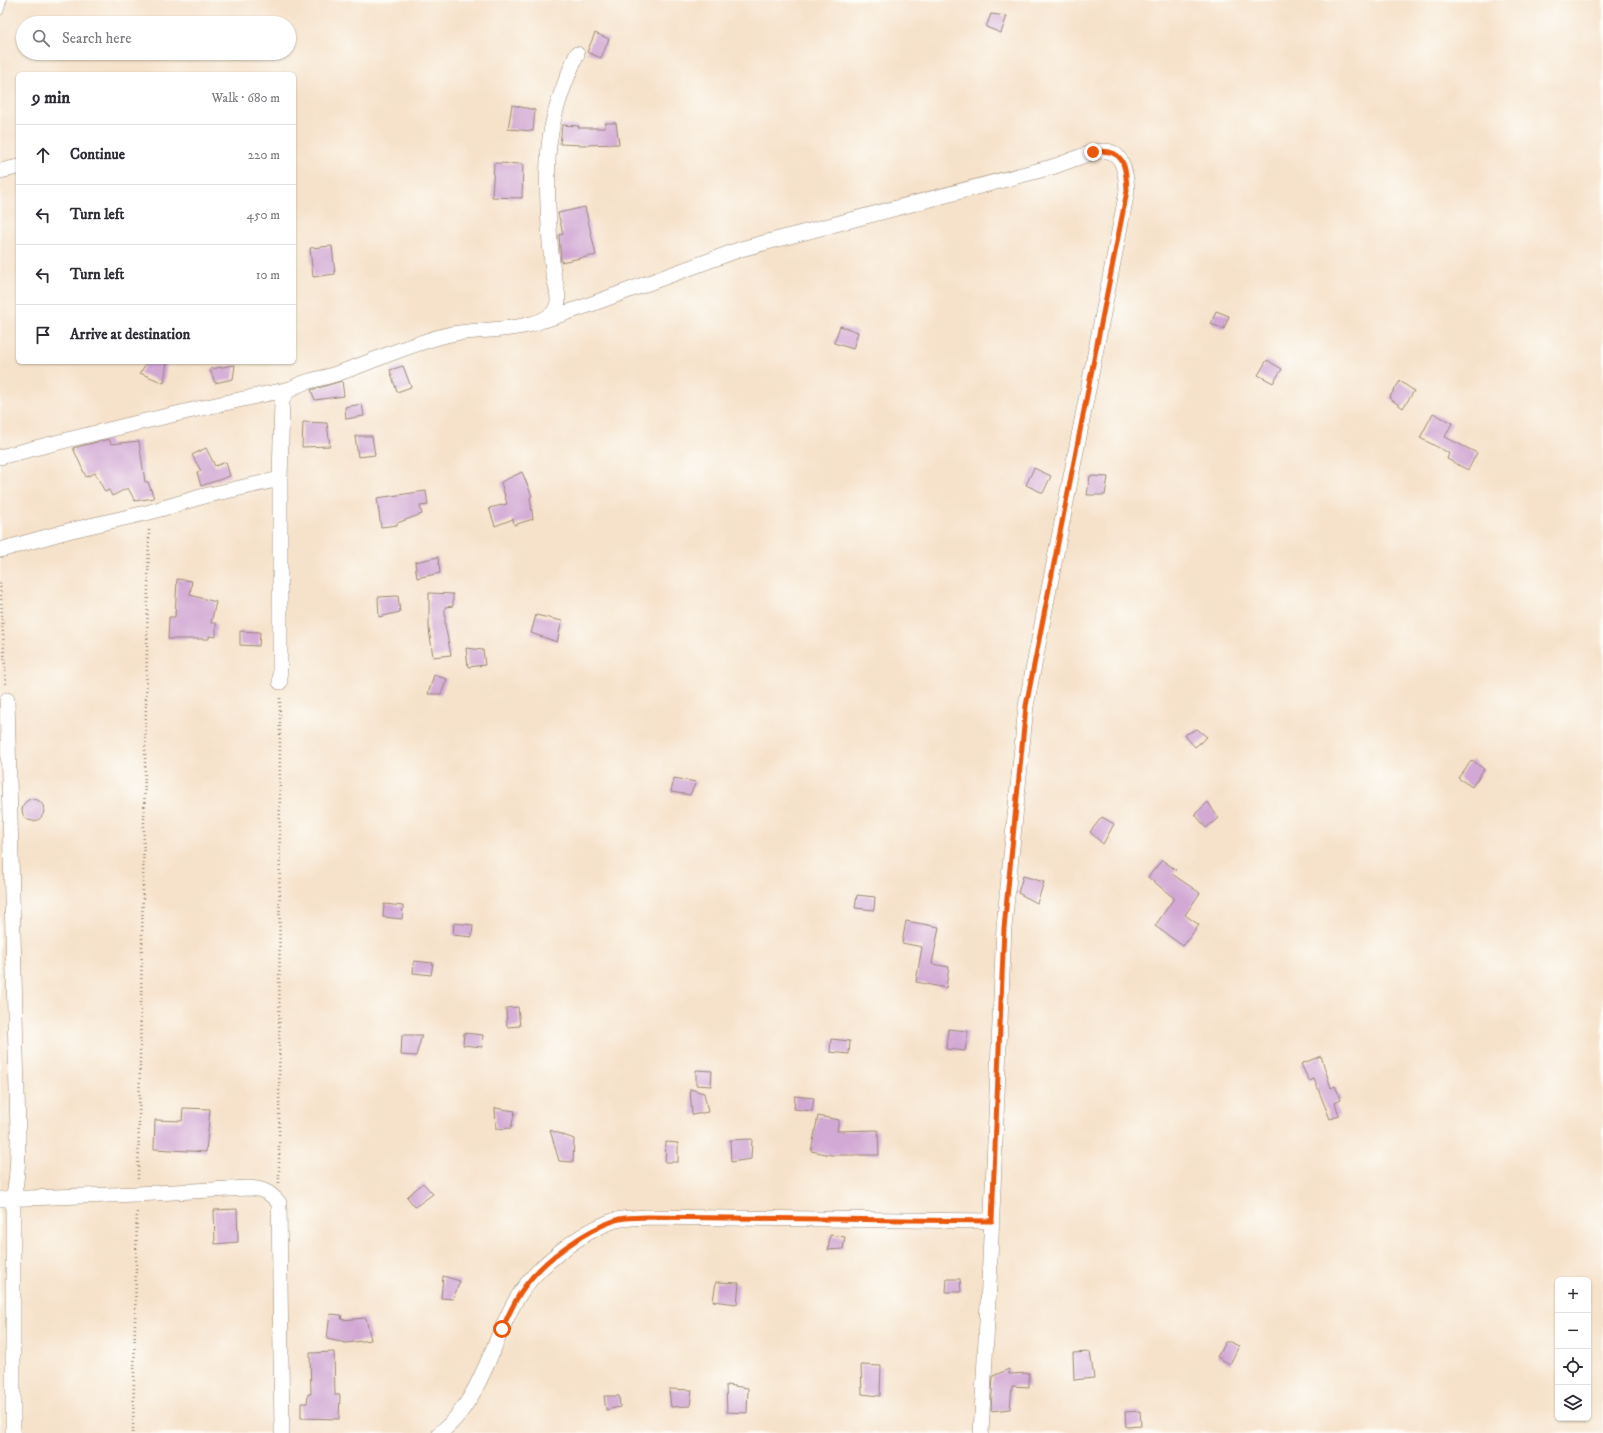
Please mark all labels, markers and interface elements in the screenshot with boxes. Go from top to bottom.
search box [16,16,296,60]
icon: search [30,27,52,49]
text: Search here [62,29,131,48]
text: 9 min [32,87,70,109]
text: Walk · 680 m [211,90,280,106]
route end [1084,143,1102,161]
icon: ahead [32,144,54,166]
text: Continue [70,145,125,164]
text: 220 m [248,147,280,163]
icon: left [32,204,54,226]
text: Turn left [70,205,124,224]
text: 450 m [247,207,280,223]
icon: left [32,264,54,286]
text: Turn left [70,265,124,284]
text: 10 m [256,267,280,283]
icon: arrive [32,324,54,346]
text: Arrive at destination [70,325,190,344]
map controls [1555,1277,1591,1421]
button: + [1555,1277,1591,1313]
button: − [1555,1313,1591,1349]
route start [493,1320,511,1338]
button: locate [1555,1349,1591,1385]
button: layers [1555,1385,1591,1421]

